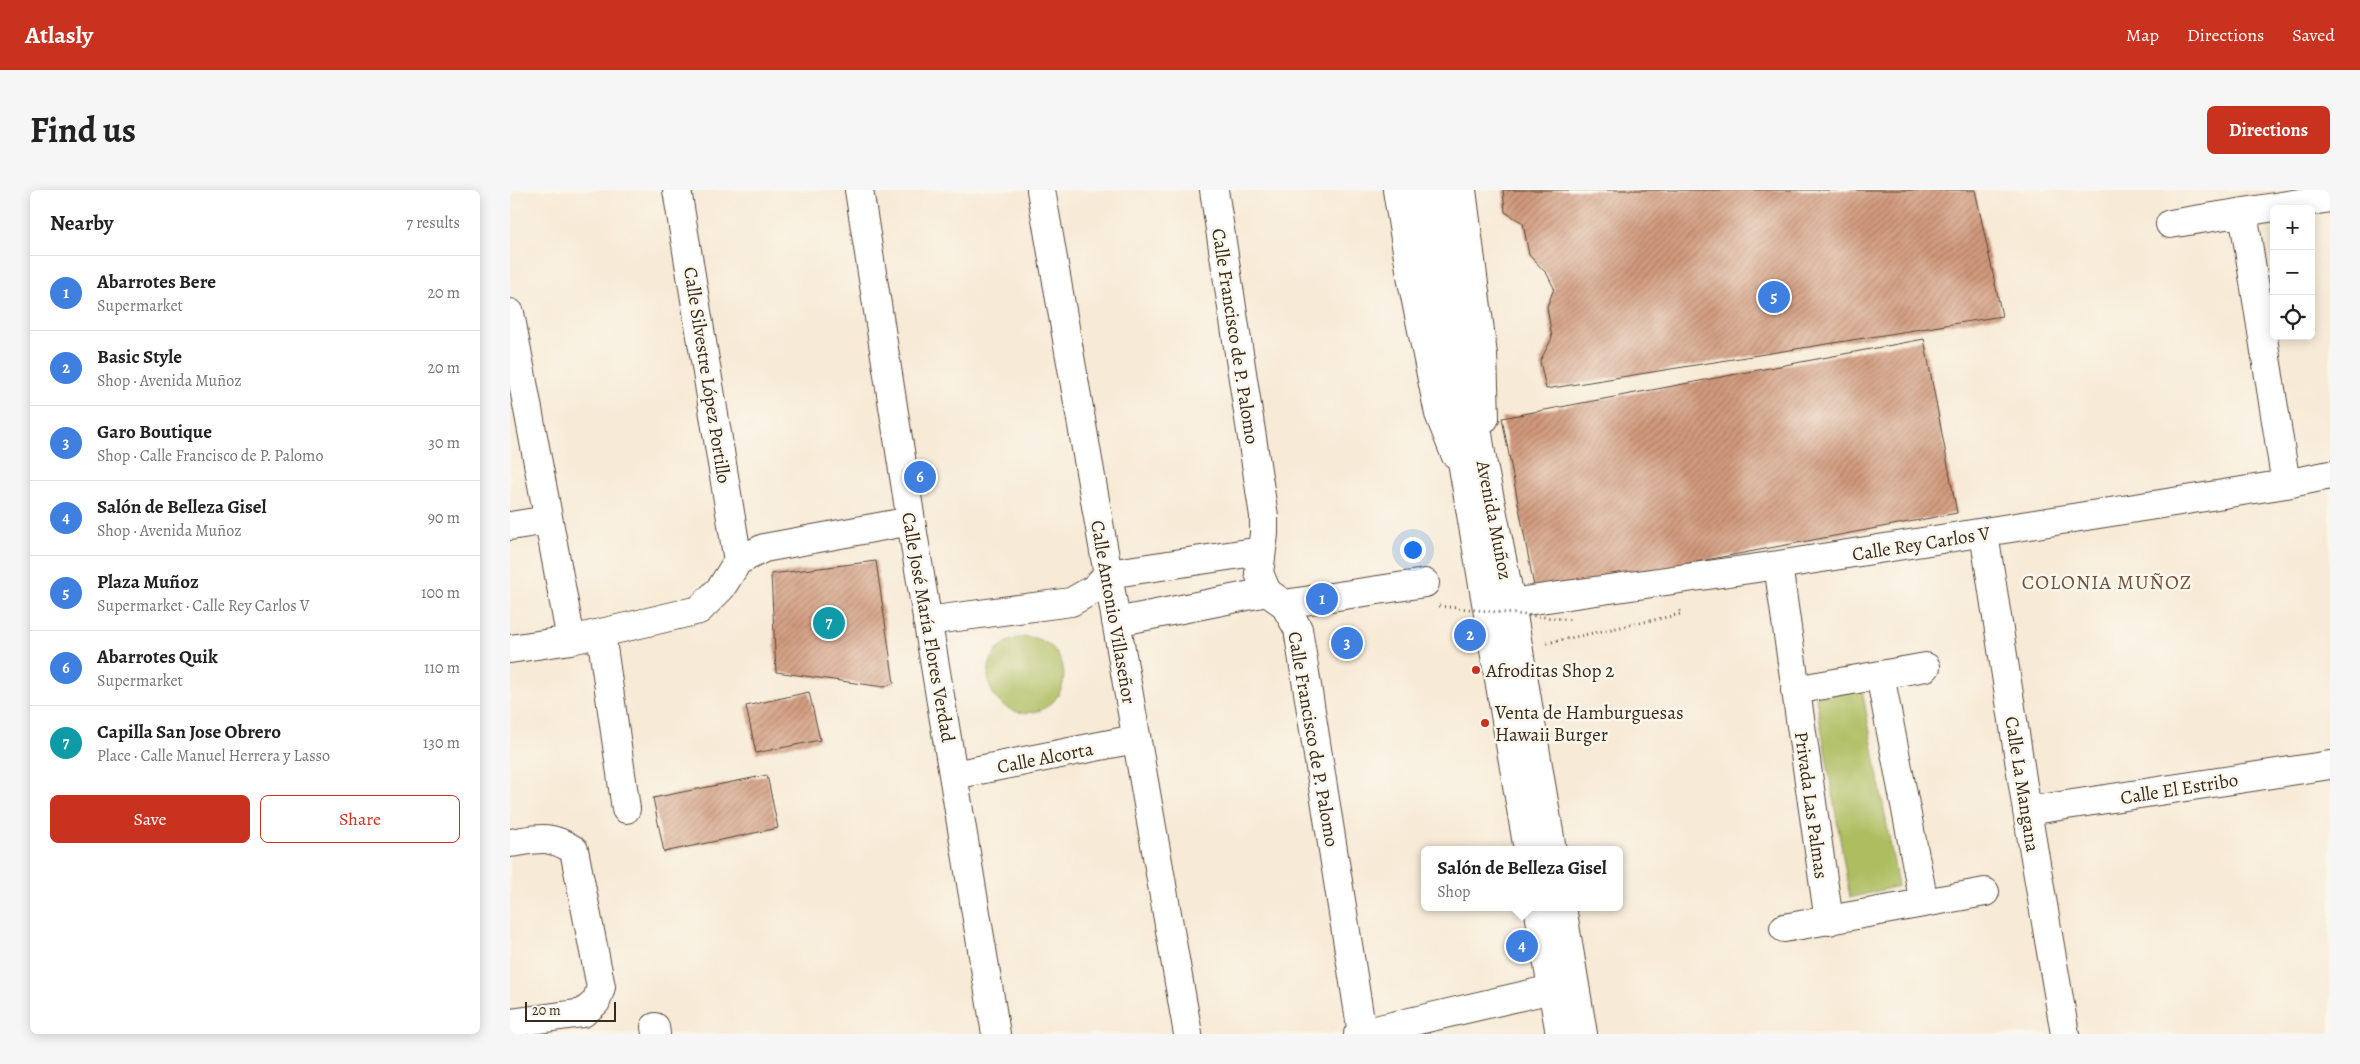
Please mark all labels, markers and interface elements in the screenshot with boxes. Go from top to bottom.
text: Atlasly [25,19,93,51]
text: Map [2126,23,2159,47]
text: Directions [2187,23,2264,47]
text: Saved [2292,23,2335,47]
text: Find us [30,106,136,154]
button: Directions [2207,106,2330,154]
map controls [2270,205,2315,340]
button: + [2270,205,2315,250]
text: Nearby [50,209,113,237]
text: 7 results [406,212,460,234]
street label: Calle Francisco de P. Palomo [1205,226,1265,446]
button: − [2270,250,2315,295]
street label: Calle Silvestre López Portillo [677,265,737,485]
text: Abarrotes Bere [97,269,216,295]
pin: 5 [1758,278,1790,316]
text: 1 [63,282,69,304]
text: 20 m [427,282,460,304]
text: Supermarket [97,295,183,317]
button: locate [2270,295,2315,340]
text: Basic Style [97,344,182,370]
text: 2 [62,357,70,379]
text: 20 m [427,357,460,379]
text: Shop · Avenida Muñoz [97,370,242,392]
text: Garo Boutique [97,419,212,445]
text: 3 [63,432,69,454]
text: 30 m [428,432,460,454]
text: Shop · Calle Francisco de P. Palomo [97,445,323,467]
street label: Avenida Muñoz [1470,457,1518,582]
pin: 6 [904,458,936,496]
text: Salón de Belleza Gisel [97,494,266,520]
text: 4 [62,507,70,529]
text: 90 m [428,507,460,529]
street label: Calle José María Flores Verdad [895,510,961,745]
street label: Calle Antonio Villaseñor [1084,518,1142,706]
text: Shop · Avenida Muñoz [97,520,242,542]
street label: Calle Rey Carlos V [1850,520,1992,568]
your location [1400,537,1426,563]
text: Plaza Muñoz [97,569,199,595]
district label: COLONIA MUÑOZ [2022,569,2192,596]
pin: 1 [1306,580,1338,618]
text: 5 [63,582,69,604]
text: 100 m [421,582,460,604]
text: Supermarket · Calle Rey Carlos V [97,595,310,617]
pin: 7 [813,604,845,642]
pin: 2 [1454,616,1486,654]
pin: 3 [1331,624,1363,662]
street label: Calle Francisco de P. Palomo [1281,630,1345,849]
text: Abarrotes Quik [97,644,218,670]
text: 6 [62,657,70,679]
text: 110 m [424,657,460,679]
place label: Afroditas Shop 2 [1485,658,1614,684]
marker: Afroditas Shop 2 [1470,664,1482,676]
text: Supermarket [97,670,183,692]
place label: Venta de Hamburguesas Hawaii Burger [1494,700,1684,748]
street label: Calle La Mangana [1998,714,2046,854]
marker: Venta de Hamburguesas Hawaii Burger [1479,717,1491,729]
text: Capilla San Jose Obrero [97,719,281,745]
street label: Privada Las Palmas [1788,730,1834,880]
text: 7 [63,732,69,754]
text: 130 m [423,732,460,754]
street label: Calle Alcorta [995,736,1096,780]
text: Place · Calle Manuel Herrera y Lasso [97,745,330,767]
street label: Calle El Estribo [2118,767,2240,811]
button: Save [50,795,250,843]
button: Share [260,795,460,843]
popup [1421,846,1623,911]
text: Salón de Belleza Gisel [1437,855,1607,881]
text: Shop [1437,881,1471,903]
pin: 4 [1506,927,1538,965]
scale bar [525,999,616,1022]
text: 20 m [532,1001,561,1020]

